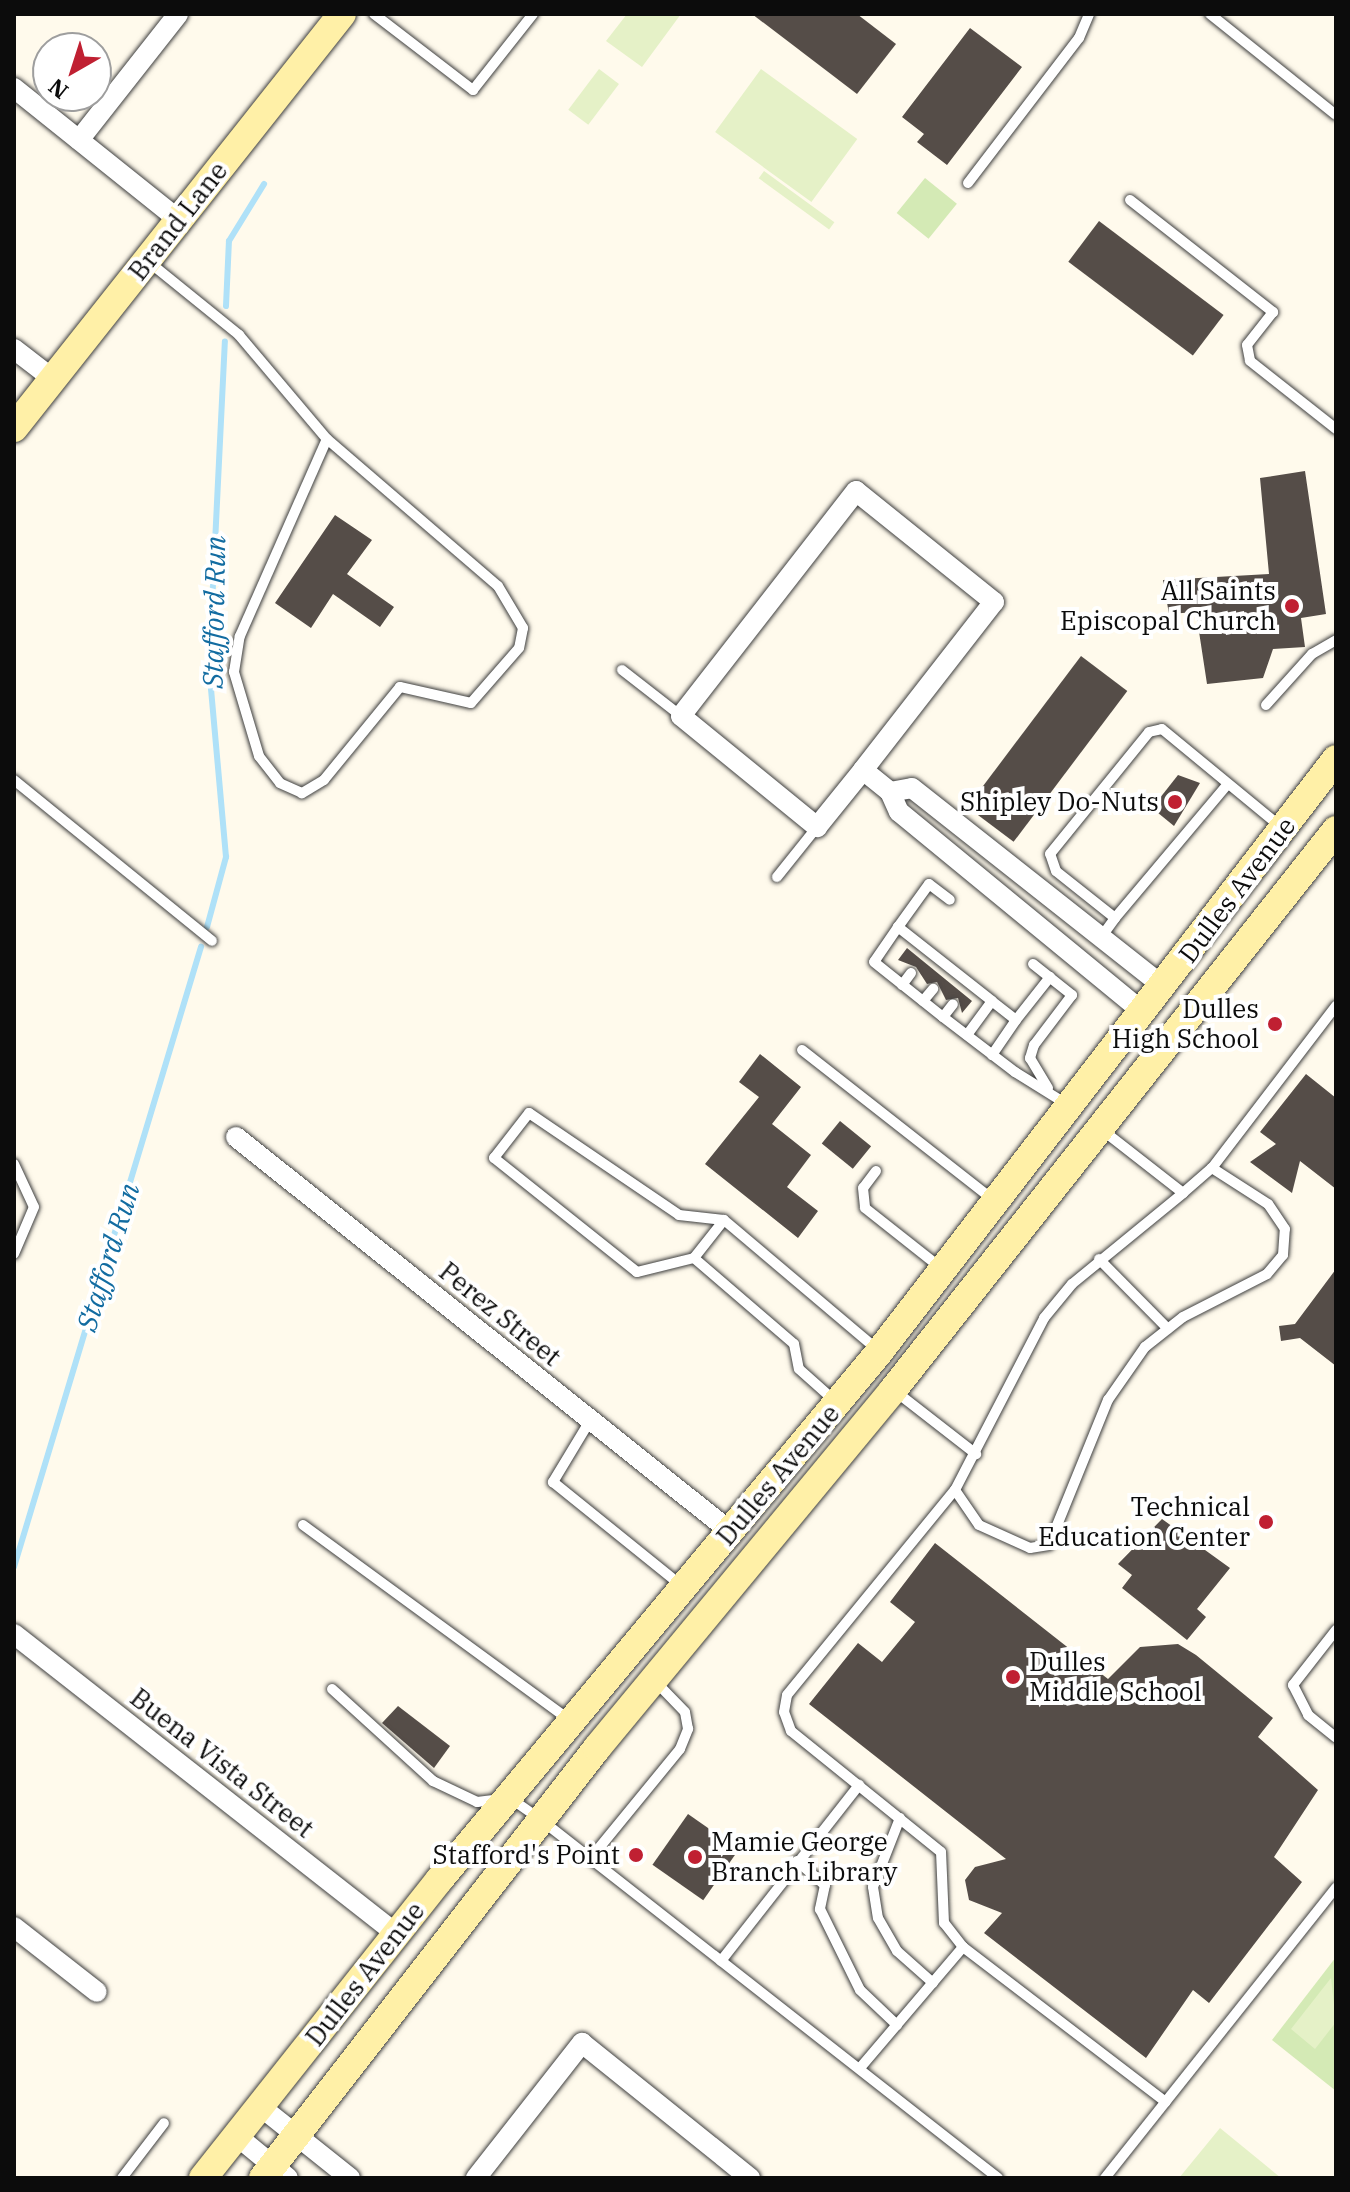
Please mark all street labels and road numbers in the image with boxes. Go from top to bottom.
street label: Brand Lane [122,156,234,286]
street label: Dulles Avenue [1172,811,1302,969]
street label: Perez Street [433,1256,567,1372]
street label: Dulles Avenue [710,1398,846,1552]
street label: Buena Vista Street [124,1682,320,1844]
street label: Dulles Avenue [299,1896,431,2052]

